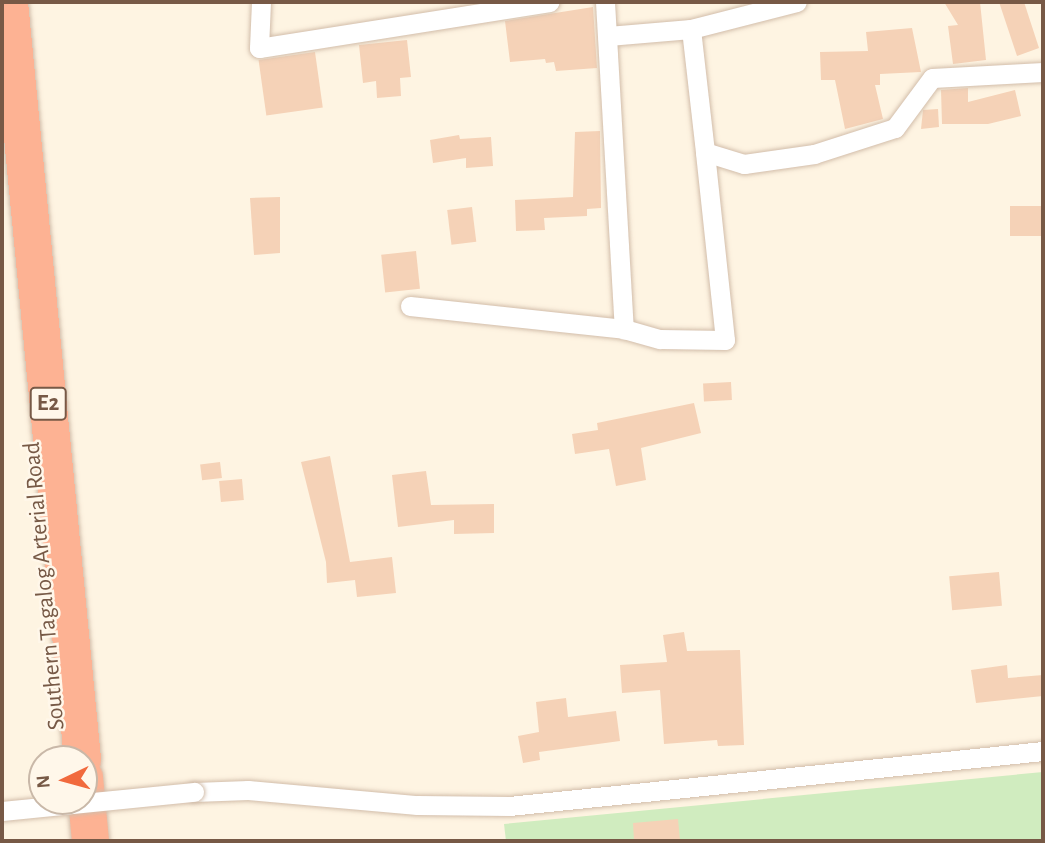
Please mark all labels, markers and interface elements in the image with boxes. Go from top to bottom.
road number: E2 [29,384,67,424]
street label: Southern Tagalog Arterial Road [18,441,72,731]
north arrow [28,745,98,815]
text: N [34,774,54,789]

